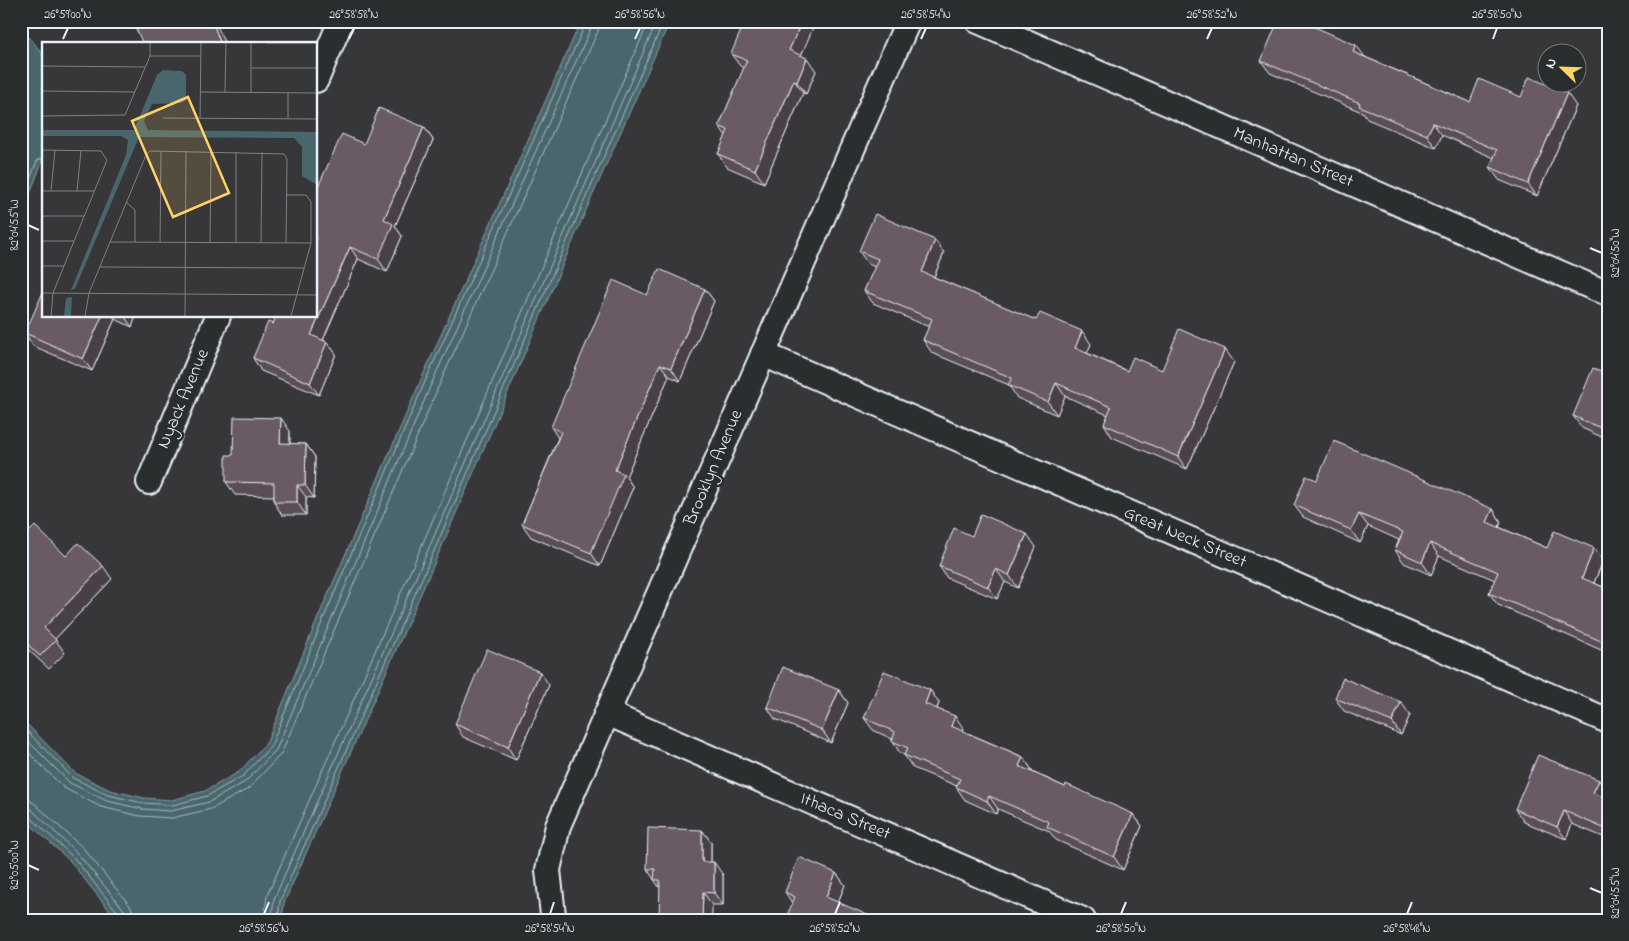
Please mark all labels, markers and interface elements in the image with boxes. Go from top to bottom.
text: 26°59'00"N [44,6,92,24]
text: 26°58'58"N [329,6,379,24]
text: 26°58'56"N [615,6,665,24]
text: 26°58'54"N [901,6,951,24]
text: 26°58'52"N [1187,6,1237,24]
text: 26°58'50"N [1472,6,1522,24]
inset map [42,42,318,318]
north arrow [1536,42,1586,92]
text: N [1540,55,1563,72]
street label: Manhattan Street [1229,121,1357,195]
text: 82°04'55"W [6,200,24,250]
text: 82°04'50"W [1607,228,1625,278]
street label: Nyack Avenue [151,344,217,453]
street label: Brooklyn Avenue [677,405,751,531]
street label: Great Neck Street [1120,500,1250,576]
street label: Ithaca Street [796,786,894,848]
text: 82°05'00"W [6,840,24,890]
text: 82°04'55"W [1607,868,1625,918]
text: 26°58'56"N [239,920,289,938]
text: 26°58'54"N [525,920,575,938]
text: 26°58'52"N [810,920,860,938]
text: 26°58'50"N [1096,920,1146,938]
text: 26°58'48"N [1383,920,1431,938]

